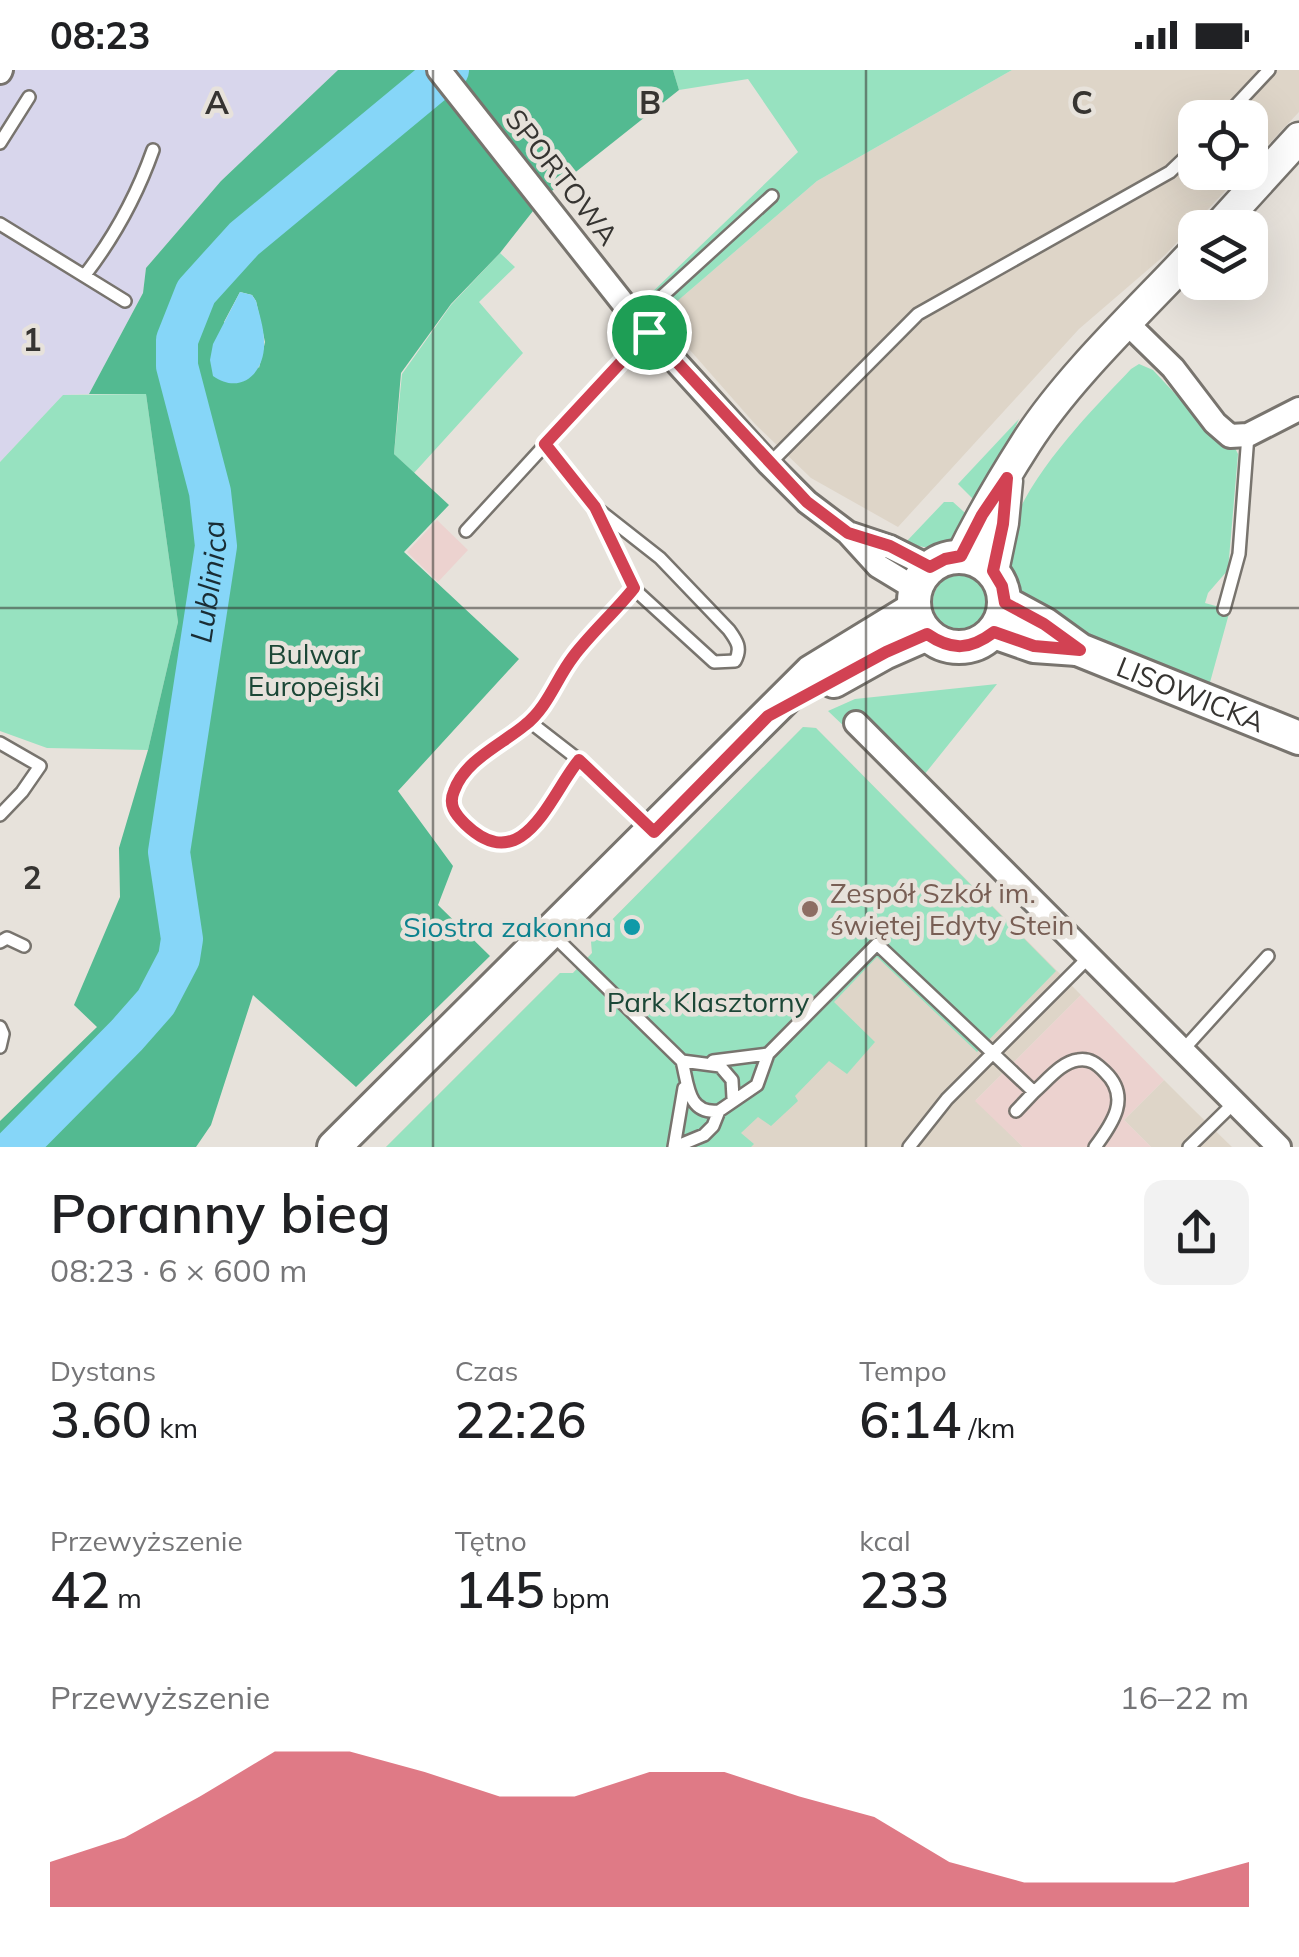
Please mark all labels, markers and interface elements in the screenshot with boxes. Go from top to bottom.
text: 08:23 [50,11,151,59]
text: A [205,82,229,122]
text: B [639,82,661,122]
text: C [1071,82,1093,122]
map controls [1178,100,1268,300]
button: locate [1178,100,1268,190]
street label: SPORTOWA [498,102,627,252]
button: layers [1178,210,1268,300]
pin [607,290,692,375]
icon: arrive [622,305,677,360]
text: 1 [22,319,42,359]
water label: Lublinica [181,519,235,645]
park label: Bulwar Europejski [248,636,380,703]
street label: LISOWICKA [1112,649,1270,740]
text: 2 [22,857,42,897]
place label: Zespół Szkół im. świętej Edyty Stein [830,875,1074,942]
marker: Zespół Szkół im. świętej Edyty Stein [799,898,821,920]
place label: Siostra zakonna [403,909,612,944]
marker: Siostra zakonna [621,916,643,938]
park label: Park Klasztorny [607,984,809,1019]
text: Poranny bieg [50,1178,391,1247]
button: share [1144,1180,1249,1285]
text: 08:23 · 6 × 600 m [50,1250,307,1290]
text: Dystans [50,1353,156,1388]
text: Czas [455,1353,518,1388]
text: Tempo [859,1353,947,1388]
text: 3.60 [50,1388,152,1451]
text: 22:26 [455,1388,587,1451]
text: 6:14 [859,1388,961,1451]
text: km [152,1410,198,1445]
text: /km [961,1410,1015,1445]
text: Przewyższenie [50,1523,243,1558]
text: Tętno [455,1523,527,1558]
text: kcal [859,1523,911,1558]
text: 42 [50,1558,110,1621]
text: 145 [455,1558,545,1621]
text: 233 [859,1558,949,1621]
text: m [110,1580,142,1615]
text: bpm [545,1580,610,1615]
text: Przewyższenie [50,1677,270,1717]
text: 16–22 m [1120,1677,1249,1717]

